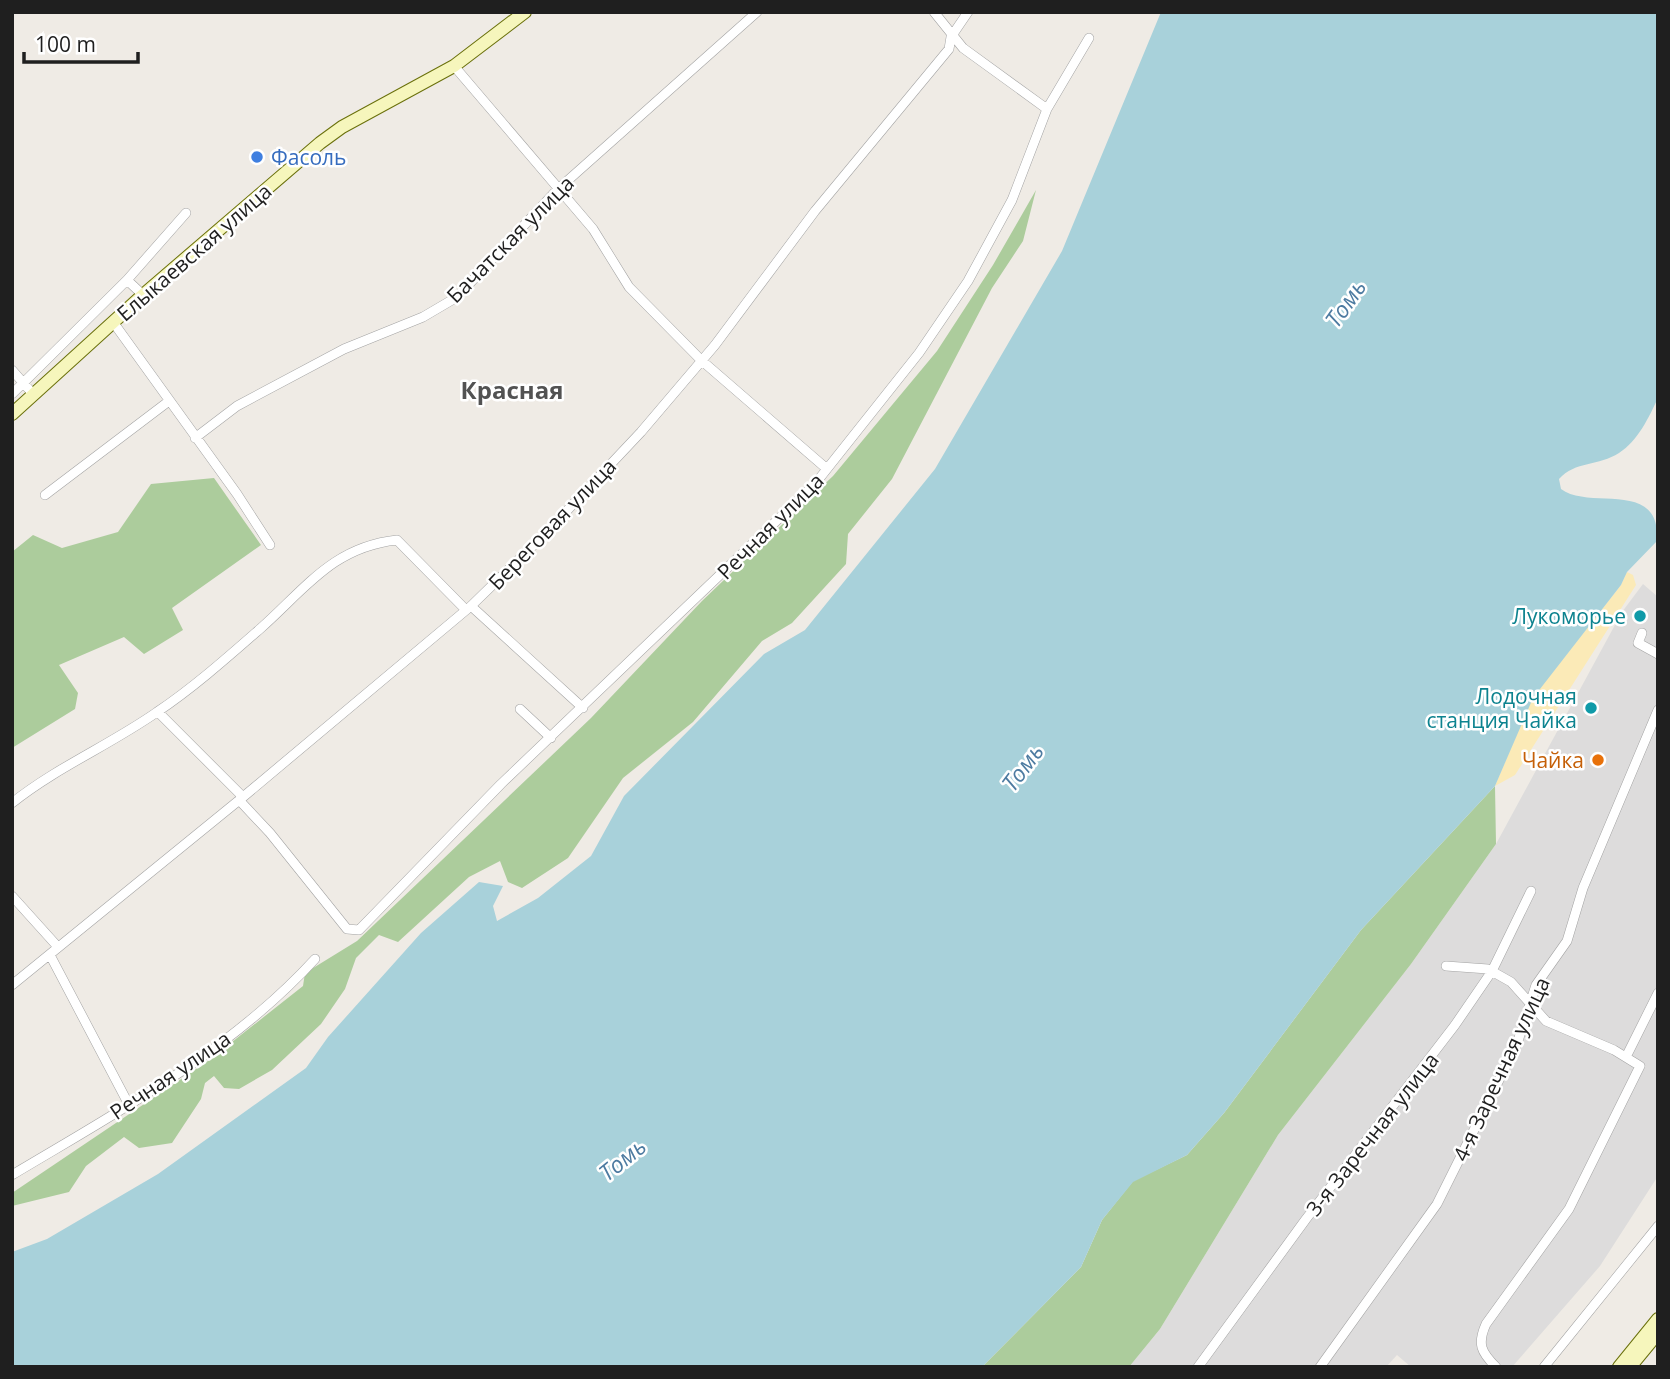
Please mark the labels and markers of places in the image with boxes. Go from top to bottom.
place label: Фасоль [271,143,347,171]
marker: Фасоль [249,149,265,165]
place label: Лукоморье [1512,602,1626,630]
marker: Лукоморье [1632,608,1648,624]
place label: Лодочная станция Чайка [1426,682,1577,734]
marker: Лодочная станция Чайка [1583,700,1599,716]
place label: Чайка [1522,746,1584,774]
marker: Чайка [1590,752,1606,768]

